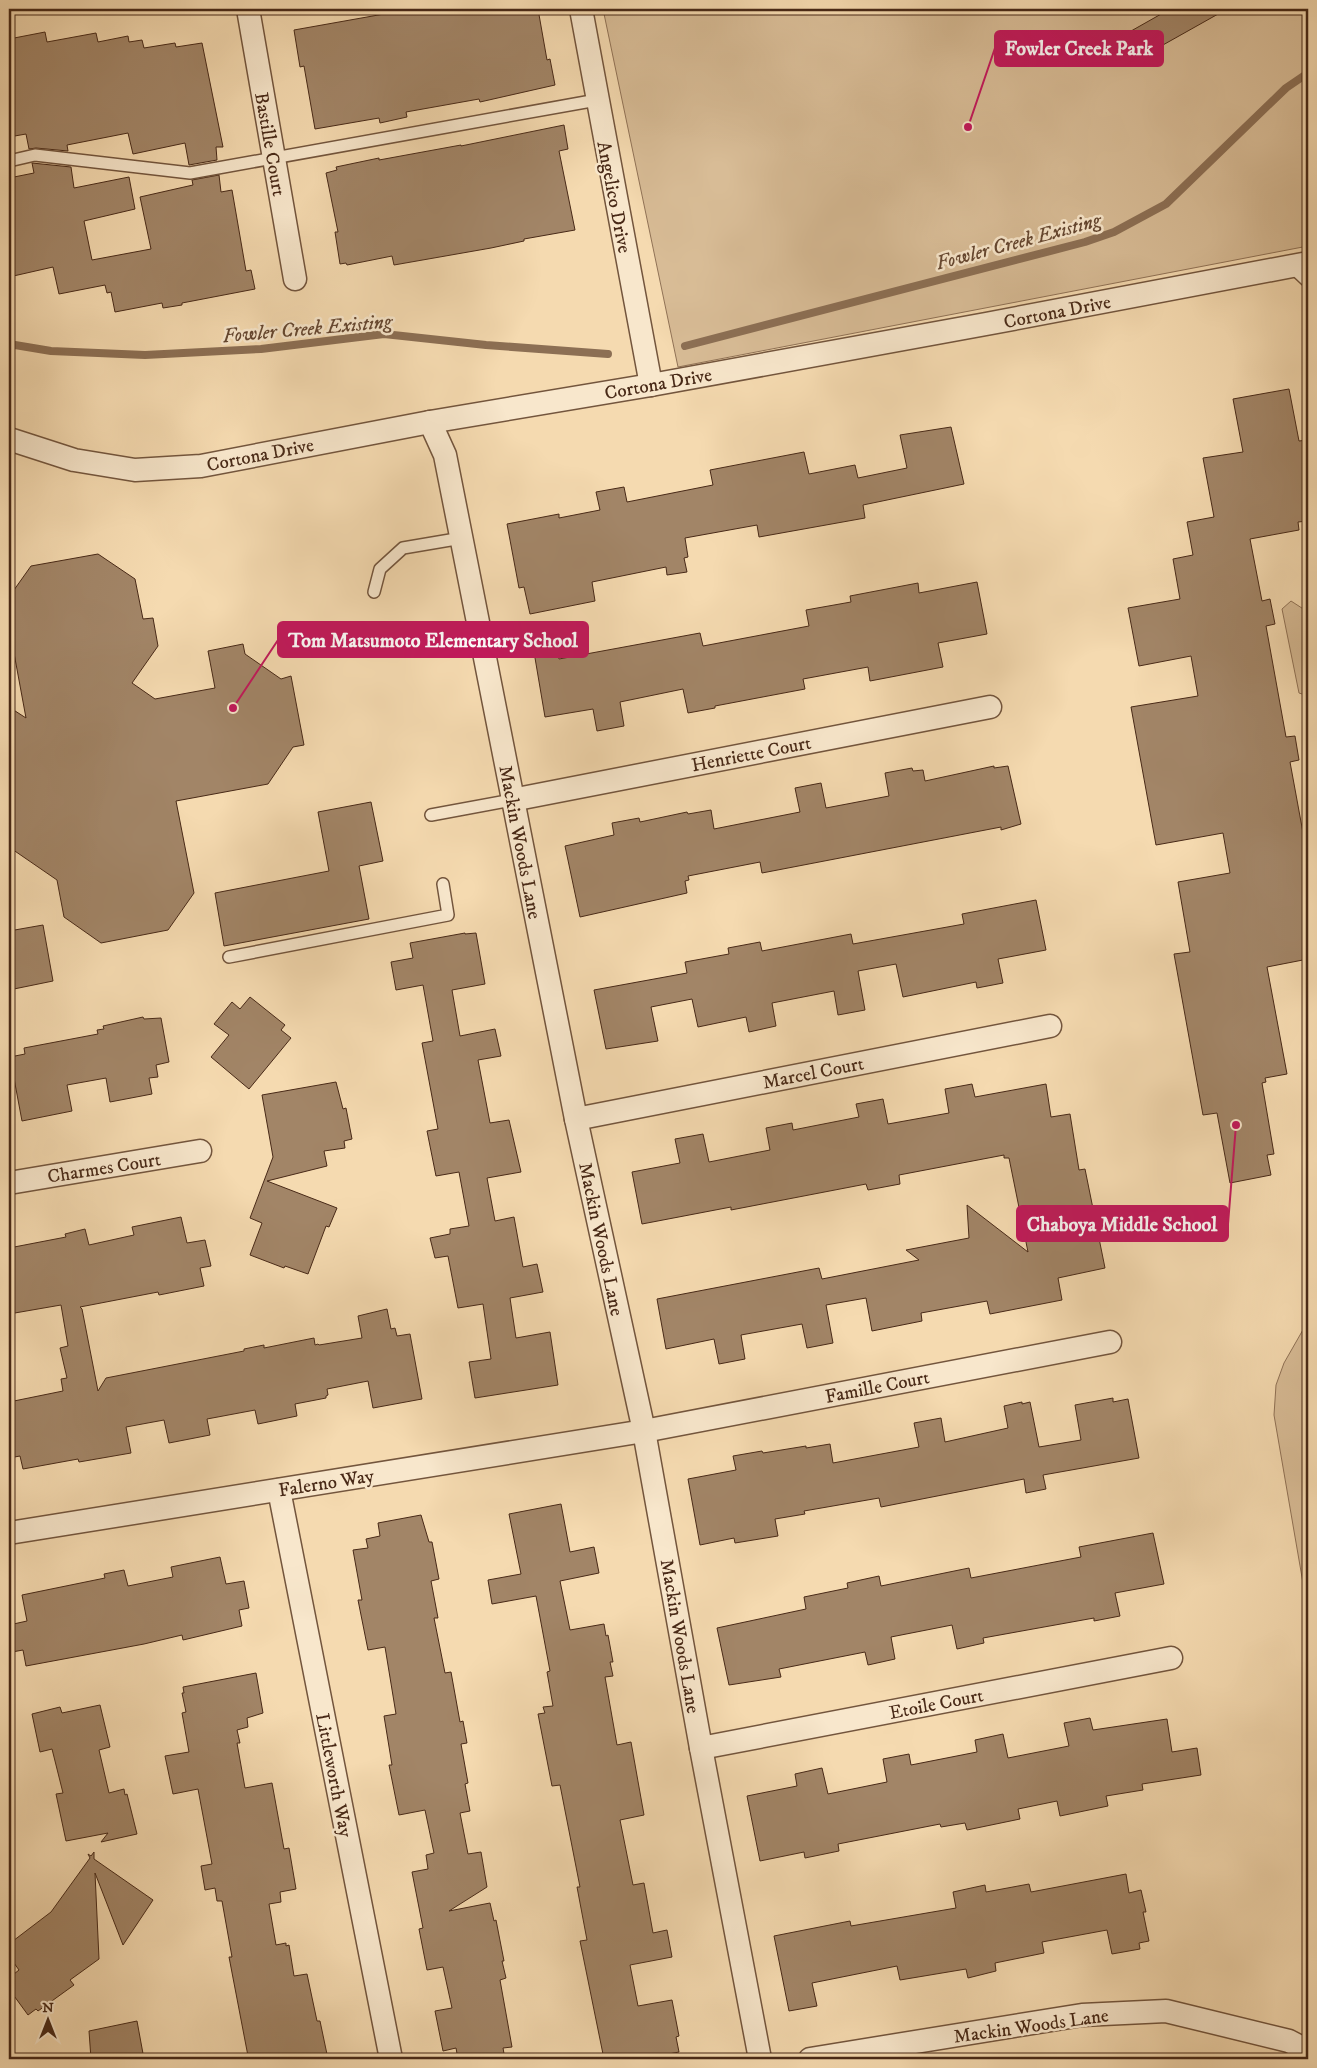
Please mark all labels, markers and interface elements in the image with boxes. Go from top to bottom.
callout: Fowler Creek Park [995,31,1163,66]
text: Fowler Creek Park [1005,37,1154,62]
street label: Bastille Court [249,91,290,198]
street label: Angelico Drive [591,139,636,255]
water label: Fowler Creek Existing [933,208,1106,277]
street label: Cortona Drive [1002,291,1113,334]
water label: Fowler Creek Existing [221,309,395,349]
street label: Cortona Drive [603,364,714,405]
street label: Cortona Drive [205,434,316,477]
callout: Tom Matsumoto Elementary School [278,622,588,657]
text: Tom Matsumoto Elementary School [287,629,579,654]
street label: Henriette Court [689,732,813,777]
street label: Mackin Woods Lane [493,763,546,921]
street label: Marcel Court [761,1052,866,1095]
street label: Charmes Court [46,1148,163,1189]
street label: Mackin Woods Lane [573,1160,628,1318]
callout: Chaboya Middle School [1017,1206,1228,1241]
text: Chaboya Middle School [1027,1213,1218,1238]
street label: Famille Court [823,1366,931,1409]
street label: Falerno Way [277,1464,376,1502]
street label: Mackin Woods Lane [655,1557,704,1715]
street label: Etoile Court [887,1684,985,1725]
street label: Littleworth Way [310,1711,357,1840]
north arrow [22,1996,72,2046]
text: N [42,1999,54,2017]
street label: Mackin Woods Lane [952,2004,1110,2049]

